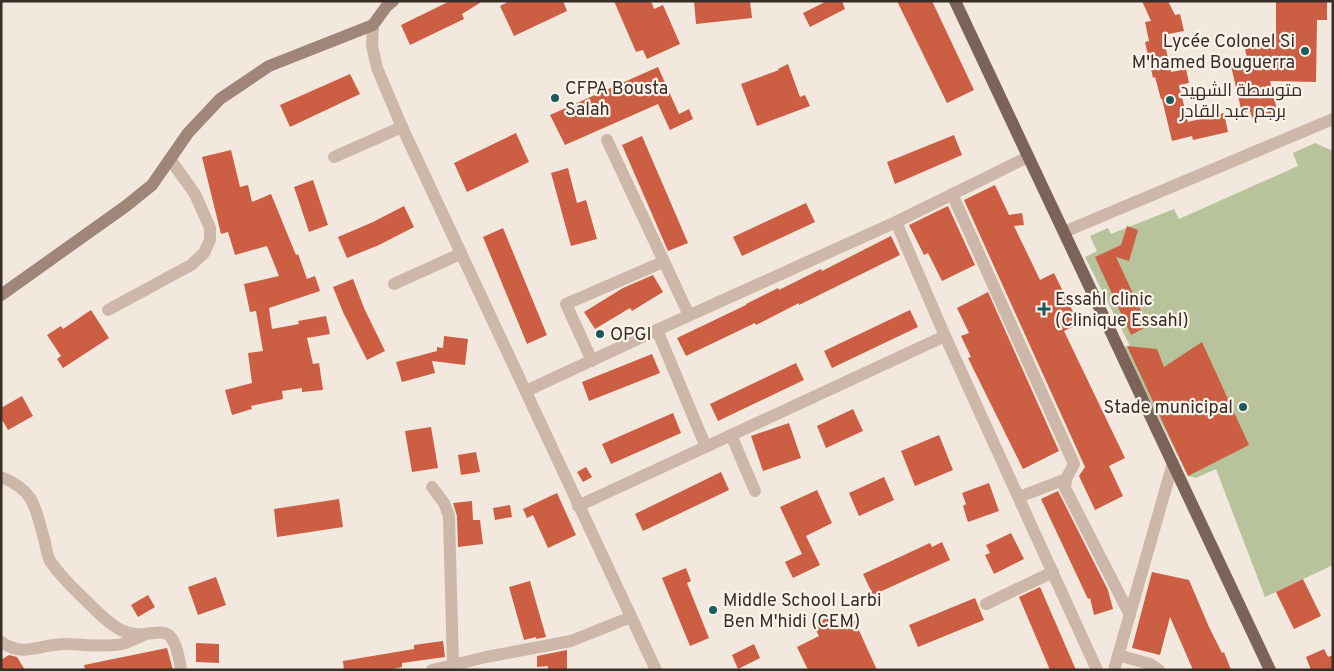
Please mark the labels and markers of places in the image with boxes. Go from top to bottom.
place label: Lycée Colonel Si M'hamed Bouguerra [1132,31,1295,75]
marker: Lycée Colonel Si M'hamed Bouguerra [1299,45,1311,57]
place label: CFPA Bousta Salah [565,78,668,122]
place label: متوسطة الشهيد برجم عبد القادر [1179,80,1302,124]
marker: CFPA Bousta Salah [549,92,561,104]
marker: متوسطة الشهيد برجم عبد القادر [1164,94,1176,106]
place label: Essahl clinic (Clinique Essahl) [1055,289,1189,333]
marker: Essahl clinic (Clinique Essahl) [1037,302,1051,316]
place label: OPGI [610,324,652,347]
marker: OPGI [594,328,606,340]
place label: Stade municipal [1104,397,1233,420]
marker: Stade municipal [1237,401,1249,413]
place label: Middle School Larbi Ben M'hidi (CEM) [723,590,881,634]
marker: Middle School Larbi Ben M'hidi (CEM) [707,604,719,616]

